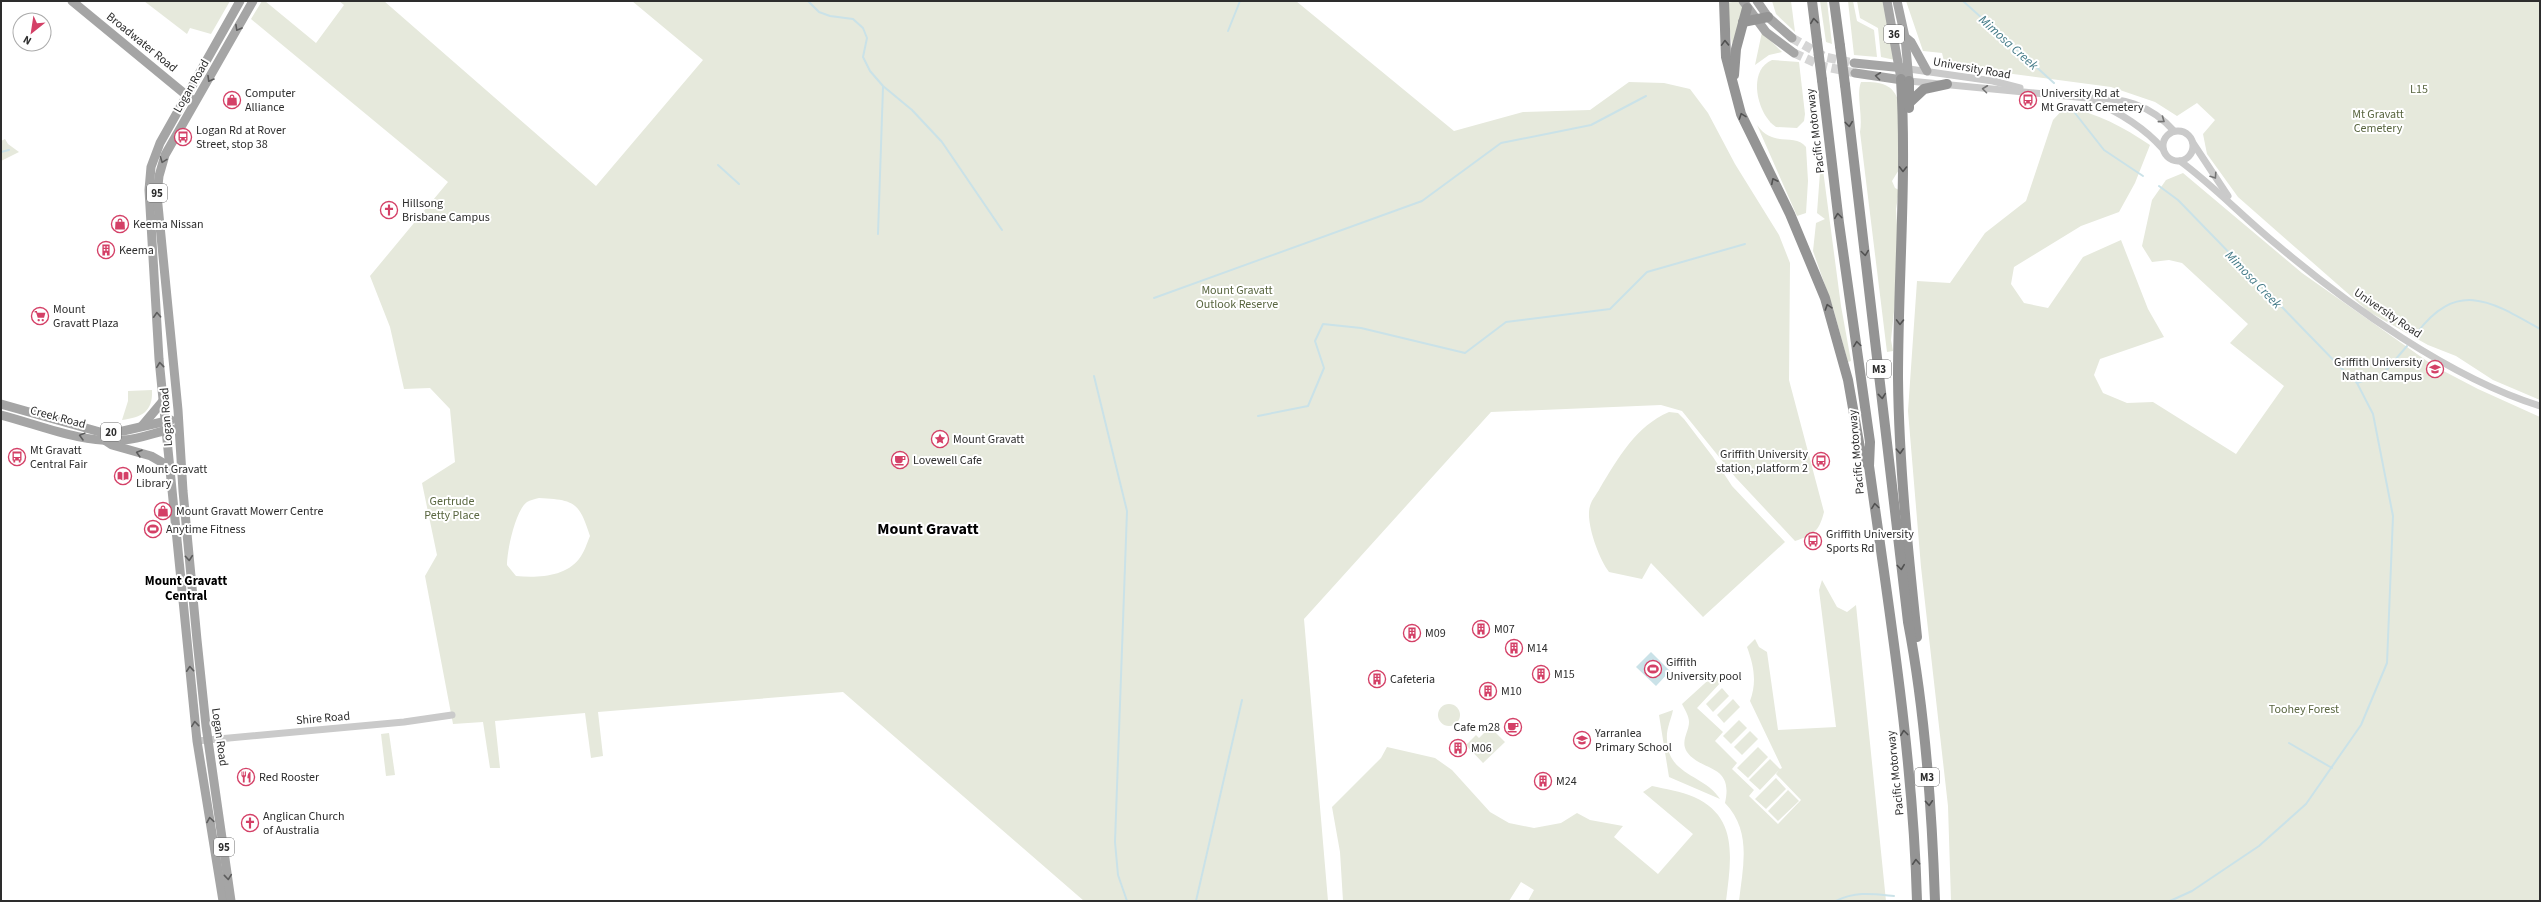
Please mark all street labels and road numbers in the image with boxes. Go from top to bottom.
street label: Broadwater Road [103,9,181,76]
road number: 36 [1884,25,1904,43]
street label: University Road [1932,53,2012,84]
street label: Logan Road [169,57,214,116]
street label: Pacific Motorway [1802,87,1829,174]
road number: 95 [147,184,167,202]
street label: University Road [2350,284,2425,342]
road number: M3 [1867,360,1891,378]
street label: Logan Road [156,387,177,447]
street label: Creek Road [28,402,88,433]
street label: Pacific Motorway [1844,408,1869,495]
road number: 20 [101,423,121,441]
street label: Logan Road [207,707,232,767]
street label: Shire Road [295,708,351,729]
street label: Pacific Motorway [1883,729,1908,816]
road number: M3 [1915,768,1939,786]
road number: 95 [214,838,234,856]

